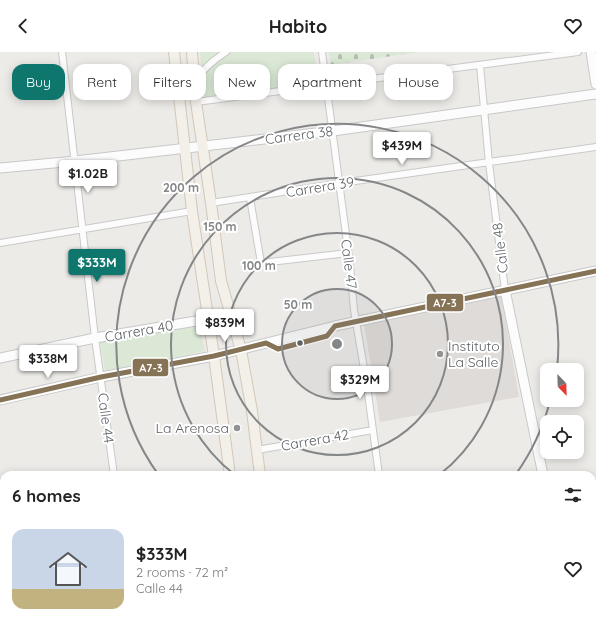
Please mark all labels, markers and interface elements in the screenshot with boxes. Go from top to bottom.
icon: back [12,15,34,37]
text: Habito [269,15,327,38]
icon: heart [562,15,584,37]
chip: Buy [12,64,65,100]
chip: Rent [73,64,131,100]
chip: Filters [139,64,206,100]
chip: New [214,64,270,100]
chip: Apartment [278,64,376,100]
chip: House [384,64,453,100]
street label: Carrera 38 [264,122,334,148]
pin: $439M [374,132,430,166]
text: $439M [382,137,422,153]
pin: $1.02B [55,160,121,194]
text: $1.02B [68,165,108,181]
street label: Carrera 39 [285,173,356,201]
text: 200 m [163,180,199,195]
text: 150 m [203,219,237,234]
street label: Calle 48 [488,222,512,274]
street label: Calle 47 [337,238,361,290]
pin: $333M [69,249,125,283]
text: $333M [77,254,117,270]
text: 100 m [242,258,276,273]
line badge: A7-3 [426,293,464,312]
text: A7-3 [433,296,457,310]
text: 50 m [284,297,312,312]
pin: $839M [197,309,253,343]
text: $839M [205,314,245,330]
street label: Carrera 40 [103,316,175,346]
centre of rings [330,337,344,351]
place label: Instituto La Salle [448,337,500,371]
unlabelled marker [295,338,305,348]
pin: $338M [20,345,76,379]
marker: Instituto La Salle [435,349,445,359]
text: $338M [28,350,68,366]
line badge: A7-3 [132,358,169,377]
text: A7-3 [139,361,163,375]
north arrow [540,363,584,407]
map controls [540,363,584,459]
pin: $329M [332,366,388,400]
text: $329M [340,371,380,387]
street label: Calle 44 [94,392,118,444]
button: locate [540,415,584,459]
place label: La Arenosa [155,419,229,437]
marker: La Arenosa [232,423,242,433]
street label: Carrera 42 [280,425,351,455]
icon: filters [562,484,584,506]
text: 6 homes [12,485,81,506]
text: $333M [136,543,187,564]
icon: home [44,545,92,593]
icon: heart [562,558,584,580]
text: 2 rooms · 72 m² [136,564,228,580]
text: Calle 44 [136,580,183,596]

